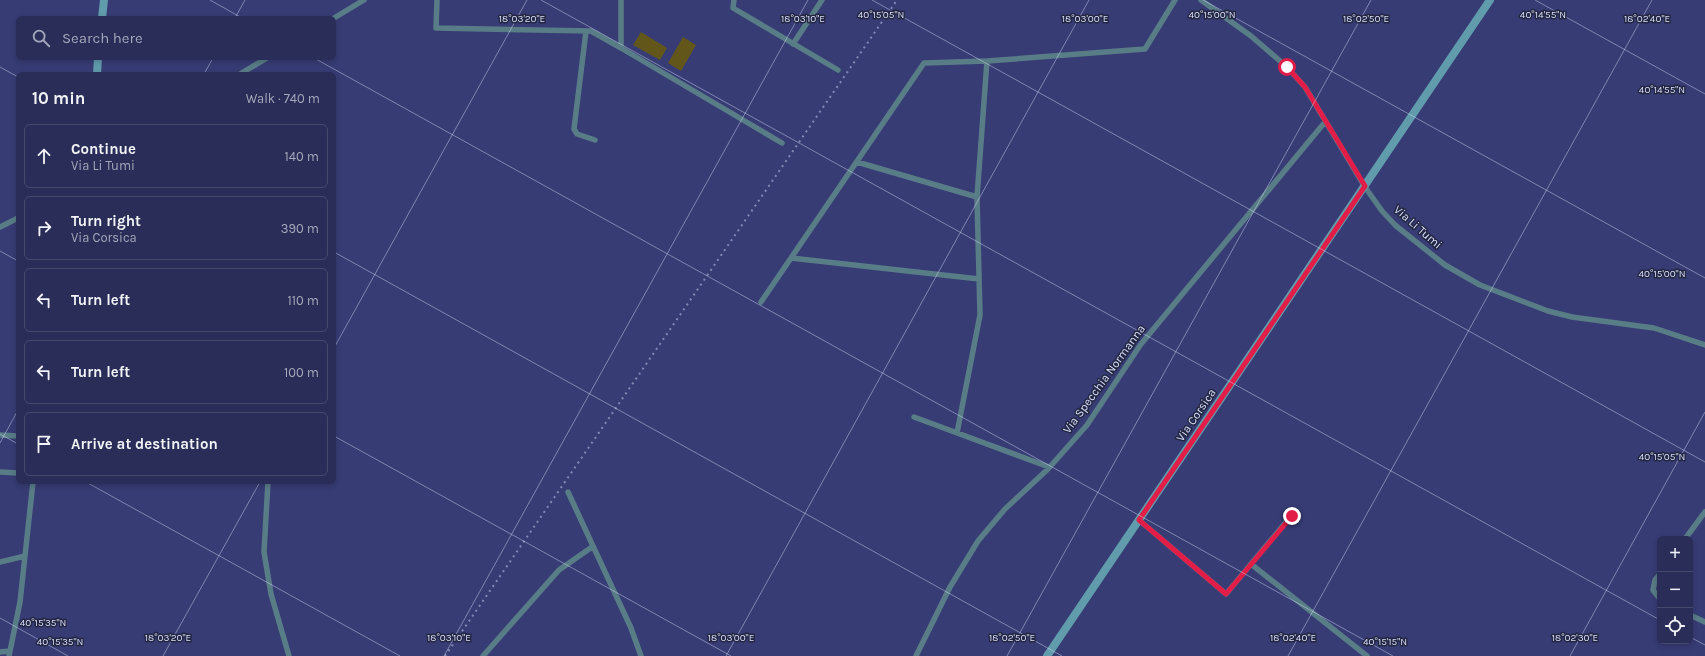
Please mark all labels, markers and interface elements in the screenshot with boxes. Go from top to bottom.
text: 40°15'05"N [858,9,904,21]
text: 40°15'00"N [1189,9,1236,21]
text: 40°14'55"N [1520,9,1566,21]
text: 18°03'20"E [499,13,545,25]
text: 18°03'10"E [781,13,825,25]
text: 18°03'00"E [1062,13,1108,25]
text: 18°02'50"E [1343,13,1389,25]
text: 18°02'40"E [1624,13,1670,25]
search box [16,16,336,60]
icon: search [30,27,52,49]
text: Search here [62,29,143,47]
route start [1278,58,1296,76]
text: 40°14'55"N [1639,84,1685,96]
text: 10 min [32,88,85,108]
text: Walk · 740 m [246,91,320,106]
text: Continue [71,140,136,158]
icon: ahead [33,145,55,167]
text: 140 m [284,149,319,164]
text: Via Li Tumi [71,158,135,173]
street label: Via Li Tumi [1391,202,1445,252]
text: Turn right [71,212,141,230]
icon: right [33,217,55,239]
text: 390 m [281,221,319,236]
text: Via Corsica [71,230,137,245]
text: 40°15'00"N [1639,268,1686,280]
icon: left [33,289,55,311]
text: Turn left [71,291,130,309]
text: 110 m [287,293,319,308]
street label: Via Specchia Normanna [1060,322,1148,436]
icon: left [33,361,55,383]
text: Turn left [71,363,130,381]
text: 100 m [284,365,319,380]
street label: Via Corsica [1173,386,1219,444]
icon: arrive [33,433,55,455]
text: Arrive at destination [71,435,218,453]
text: 40°15'05"N [1639,451,1685,463]
route end [1283,507,1301,525]
map controls [1657,536,1693,644]
button: + [1657,536,1693,572]
button: − [1657,572,1693,608]
button: locate [1657,608,1693,644]
text: 40°15'35"N [20,617,66,629]
text: 18°03'20"E [145,632,191,644]
text: 18°03'10"E [427,632,471,644]
text: 18°03'00"E [708,632,754,644]
text: 18°02'50"E [989,632,1035,644]
text: 18°02'40"E [1270,632,1316,644]
text: 18°02'30"E [1552,632,1598,644]
text: 40°15'35"N [37,636,83,648]
text: 40°15'15"N [1363,636,1407,648]

